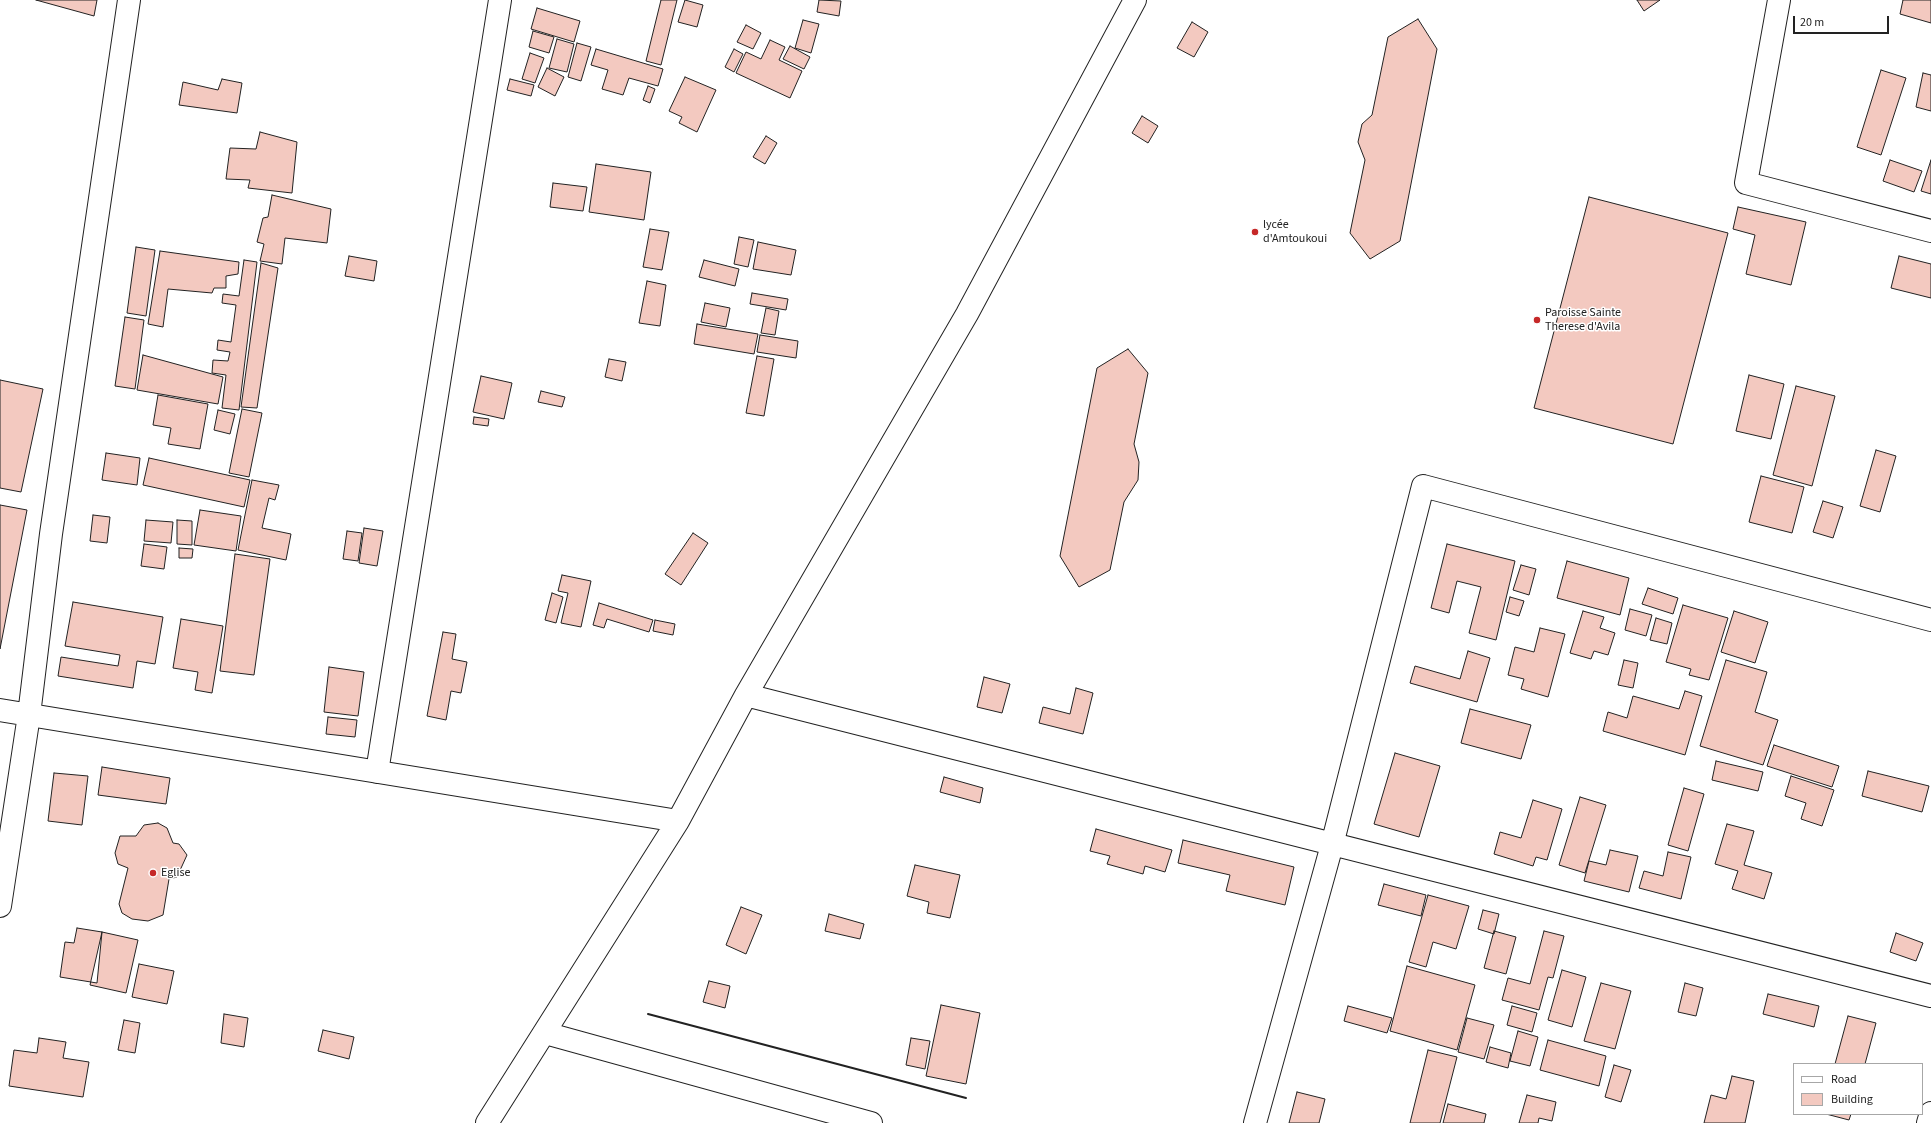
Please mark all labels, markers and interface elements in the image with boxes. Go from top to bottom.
scale bar [1795,8,1891,34]
text: 20 m [1800,14,1824,31]
place label: lycée d'Amtoukoui [1263,218,1327,246]
marker: lycée d'Amtoukoui [1250,227,1260,237]
place label: Paroisse Sainte Therese d'Avila [1545,306,1621,334]
marker: Paroisse Sainte Therese d'Avila [1532,315,1542,325]
place label: Eglise [161,866,190,880]
marker: Eglise [148,868,158,878]
legend [1793,1063,1923,1115]
text: Road [1831,1071,1857,1088]
text: Building [1831,1091,1873,1108]

